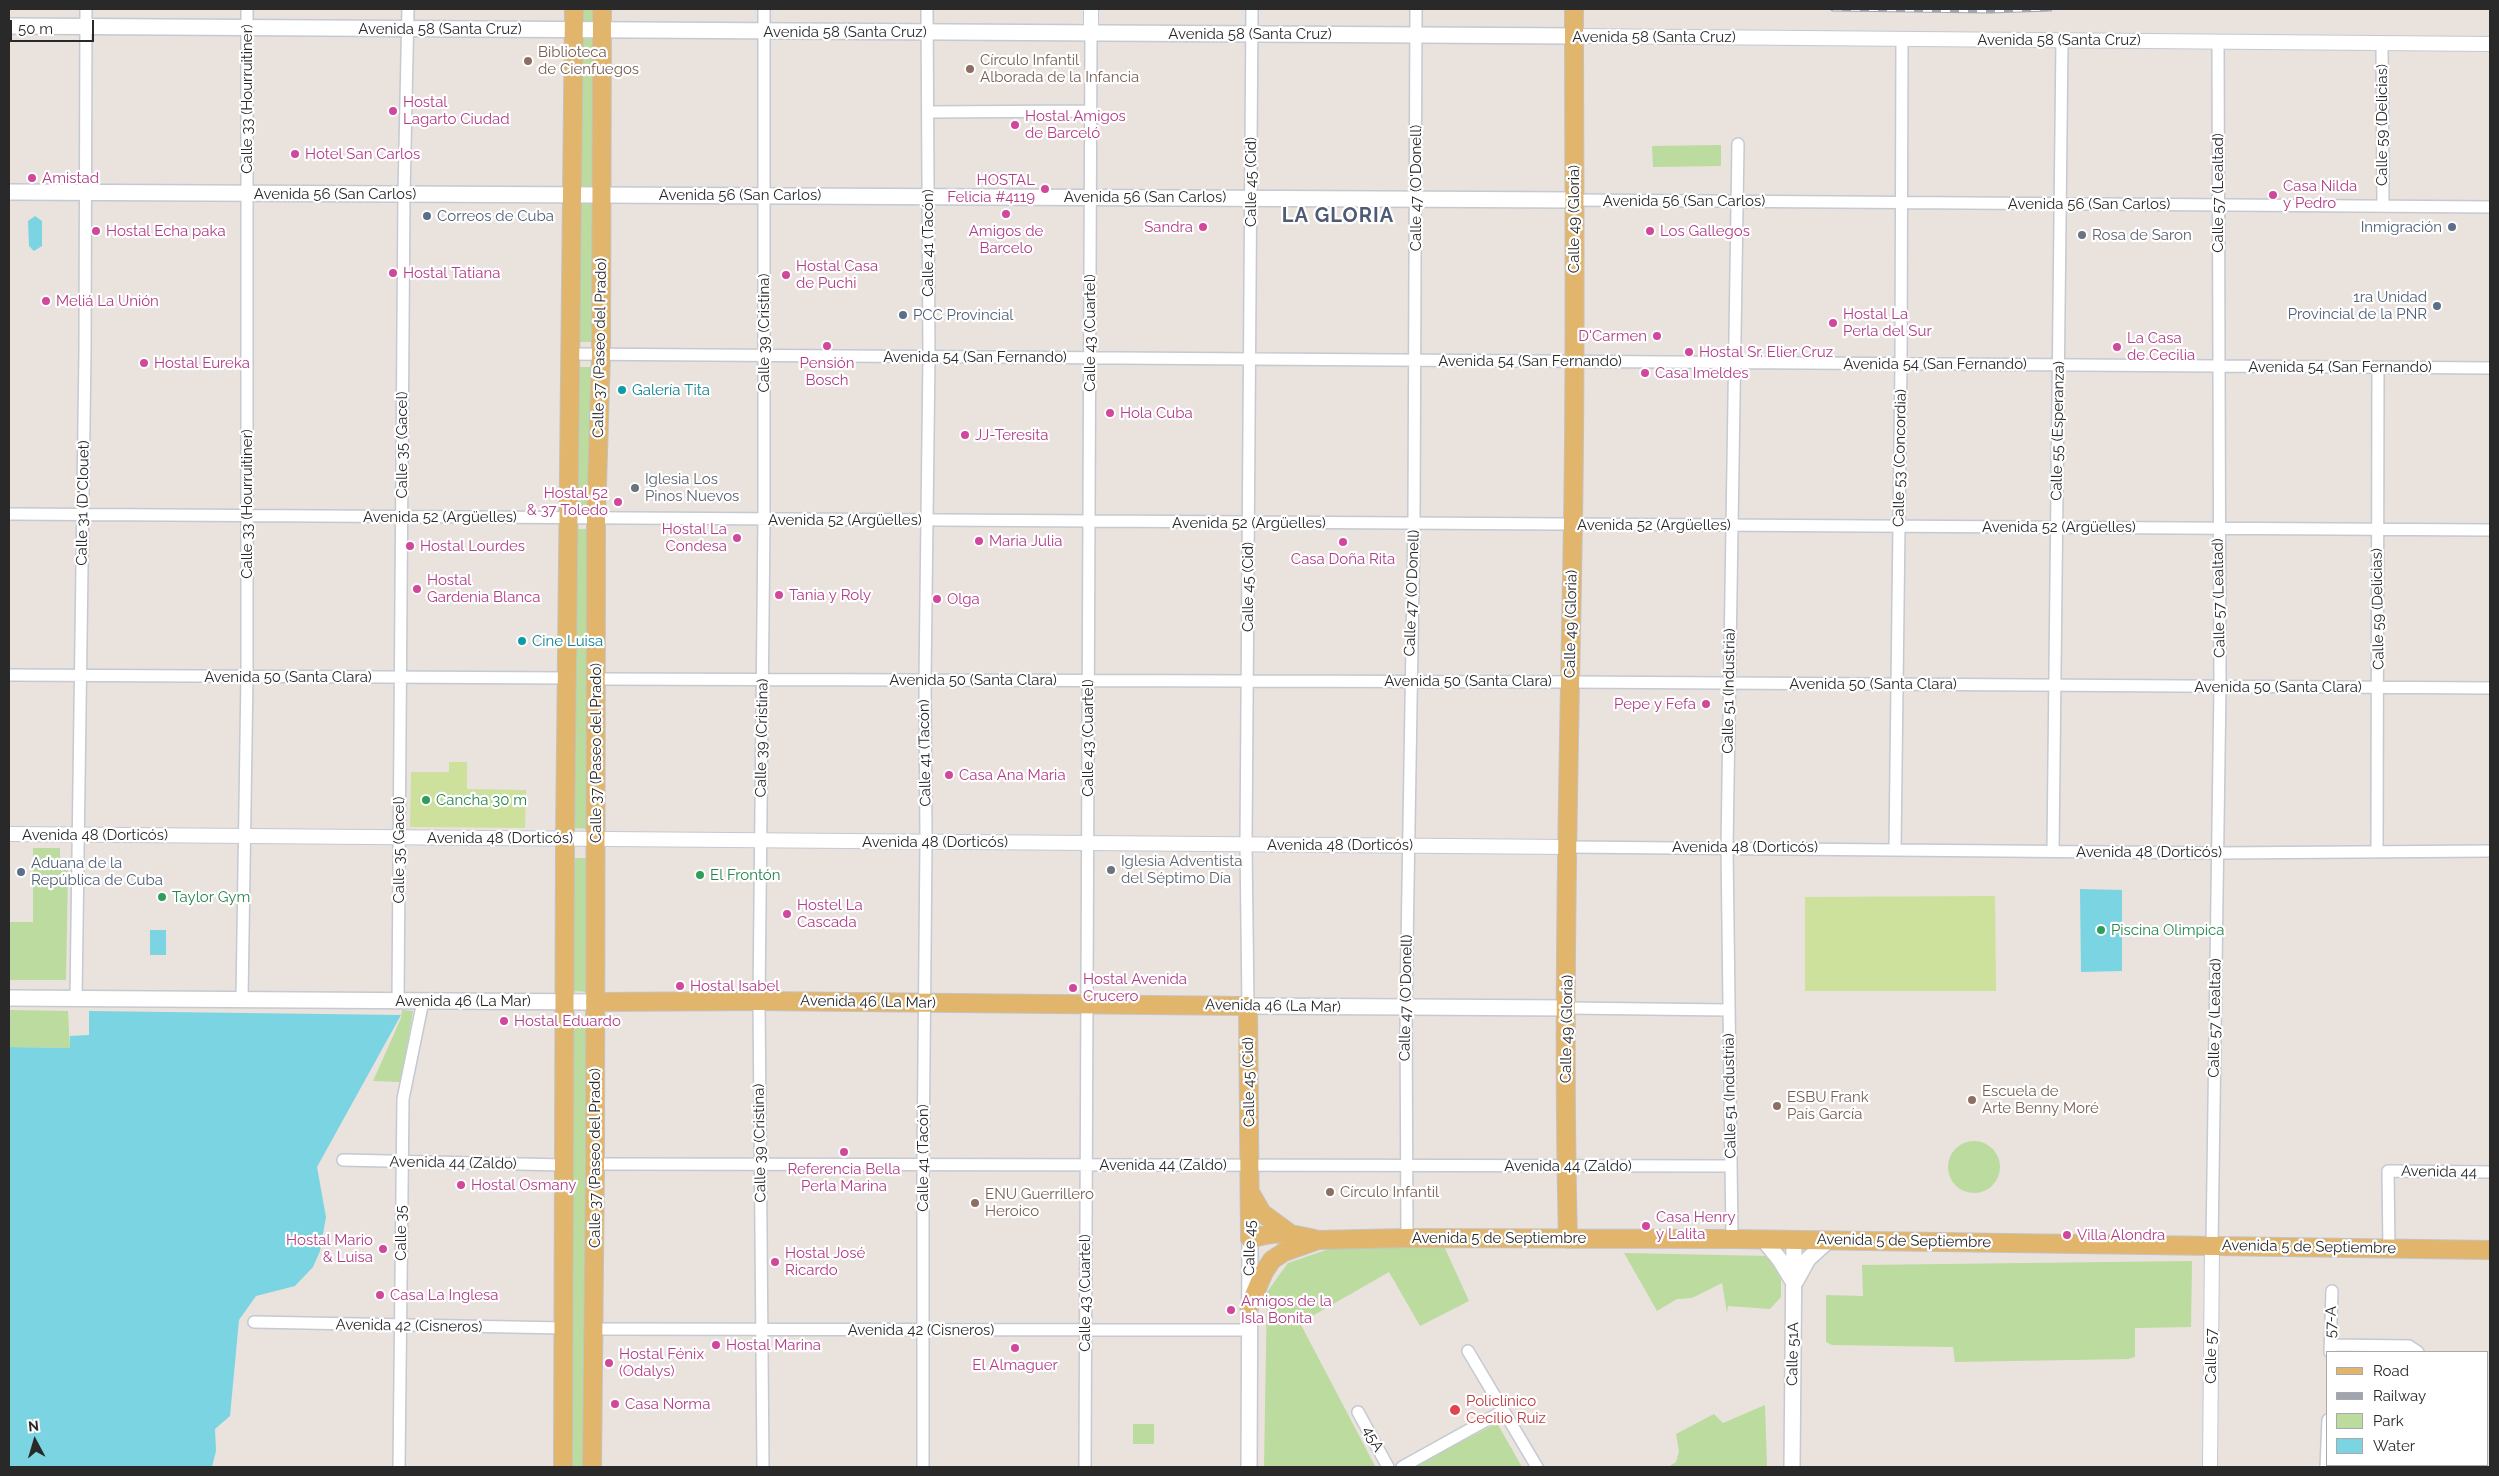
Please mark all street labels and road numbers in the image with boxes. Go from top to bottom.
street label: Avenida 58 (Santa Cruz) [358,20,522,38]
street label: Avenida 58 (Santa Cruz) [763,23,927,41]
street label: Calle 33 (Hourruitiner) [238,24,256,174]
street label: Avenida 58 (Santa Cruz) [1168,25,1332,43]
street label: Avenida 58 (Santa Cruz) [1572,28,1736,46]
street label: Avenida 58 (Santa Cruz) [1977,31,2141,49]
street label: Calle 59 (Delicias) [2373,64,2391,186]
street label: Calle 47 (O'Donell) [1407,125,1425,251]
street label: Calle 57 (Lealtad) [2209,133,2227,253]
street label: Calle 45 (Cid) [1242,137,1260,227]
street label: Calle 49 (Gloria) [1565,165,1583,273]
street label: Avenida 56 (San Carlos) [254,185,416,203]
street label: Avenida 56 (San Carlos) [659,186,821,204]
street label: Avenida 56 (San Carlos) [1064,188,1226,206]
street label: Calle 41 (Tacón) [919,189,937,297]
street label: Avenida 56 (San Carlos) [1603,192,1765,210]
street label: Avenida 56 (San Carlos) [2008,195,2170,213]
street label: Calle 37 (Paseo del Prado) [589,258,611,438]
street label: Calle 39 (Cristina) [755,274,773,392]
street label: Calle 43 (Cuartel) [1081,274,1099,392]
street label: Avenida 54 (San Fernando) [883,348,1067,366]
street label: Avenida 54 (San Fernando) [1438,352,1622,370]
street label: Avenida 54 (San Fernando) [1843,355,2027,373]
street label: Avenida 54 (San Fernando) [2248,358,2432,376]
street label: Calle 55 (Esperanza) [2048,361,2068,501]
street label: Calle 53 (Concordia) [1890,389,1910,527]
street label: Calle 35 (Gacel) [393,392,411,498]
street label: Calle 33 (Hourruitiner) [238,429,256,579]
street label: Calle 31 (D'Clouet) [73,440,93,566]
street label: Avenida 52 (Argüelles) [363,508,517,526]
street label: Avenida 52 (Argüelles) [768,511,922,529]
street label: Avenida 52 (Argüelles) [1172,514,1326,532]
street label: Avenida 52 (Argüelles) [1577,516,1731,534]
street label: Avenida 52 (Argüelles) [1982,518,2136,536]
street label: Calle 47 (O'Donell) [1401,529,1423,657]
street label: Calle 57 (Lealtad) [2209,538,2229,658]
street label: Calle 45 (Cid) [1239,542,1257,632]
street label: Calle 59 (Delicias) [2368,548,2388,670]
street label: Calle 49 (Gloria) [1561,570,1581,678]
street label: Calle 51 (Industria) [1719,628,1739,754]
street label: Calle 37 (Paseo del Prado) [587,663,605,843]
street label: Avenida 50 (Santa Clara) [204,668,372,686]
street label: Avenida 50 (Santa Clara) [889,671,1057,689]
street label: Avenida 50 (Santa Clara) [1384,672,1552,690]
street label: Avenida 50 (Santa Clara) [1789,675,1957,693]
street label: Calle 39 (Cristina) [752,678,772,798]
street label: Avenida 50 (Santa Clara) [2194,678,2362,696]
street label: Calle 43 (Cuartel) [1079,679,1097,797]
street label: Calle 41 (Tacón) [915,699,935,807]
street label: Calle 35 (Gacel) [390,797,408,903]
street label: Avenida 48 (Dorticós) [22,826,168,844]
street label: Avenida 48 (Dorticós) [427,829,573,847]
street label: Avenida 48 (Dorticós) [862,833,1008,851]
street label: Avenida 48 (Dorticós) [1267,836,1413,854]
street label: Avenida 48 (Dorticós) [1672,838,1818,856]
street label: Avenida 48 (Dorticós) [2076,843,2222,861]
street label: Calle 47 (O'Donell) [1396,935,1416,1061]
street label: Calle 57 (Lealtad) [2205,958,2225,1078]
street label: Calle 49 (Gloria) [1557,975,1577,1083]
street label: Avenida 46 (La Mar) [395,992,531,1010]
street label: Avenida 46 (La Mar) [800,992,936,1012]
street label: Avenida 46 (La Mar) [1205,996,1341,1016]
street label: Calle 51 (Industria) [1720,1033,1740,1159]
street label: Calle 45 (Cid) [1239,1037,1259,1127]
street label: Calle 37 (Paseo del Prado) [586,1068,604,1248]
street label: Calle 39 (Cristina) [750,1083,770,1203]
street label: Calle 41 (Tacón) [914,1104,932,1212]
street label: Avenida 44 (Zaldo) [389,1153,517,1173]
street label: Avenida 44 (Zaldo) [1099,1156,1227,1174]
street label: Avenida 44 (Zaldo) [1504,1157,1632,1175]
street label: Avenida 44 [2401,1162,2477,1182]
street label: Calle 35 [392,1205,410,1261]
street label: Calle 45 [1241,1220,1259,1276]
street label: Avenida 5 de Septiembre [1412,1229,1586,1247]
street label: Avenida 5 de Septiembre [1817,1230,1991,1252]
street label: Calle 43 (Cuartel) [1076,1234,1094,1352]
street label: Avenida 5 de Septiembre [2222,1236,2396,1258]
street label: 57-A [2321,1306,2341,1338]
street label: Avenida 42 (Cisneros) [336,1316,482,1336]
street label: Avenida 42 (Cisneros) [848,1321,994,1339]
street label: Calle 51A [1783,1322,1803,1386]
street label: Calle 57 [2202,1328,2220,1384]
street label: 45A [1359,1423,1387,1455]

